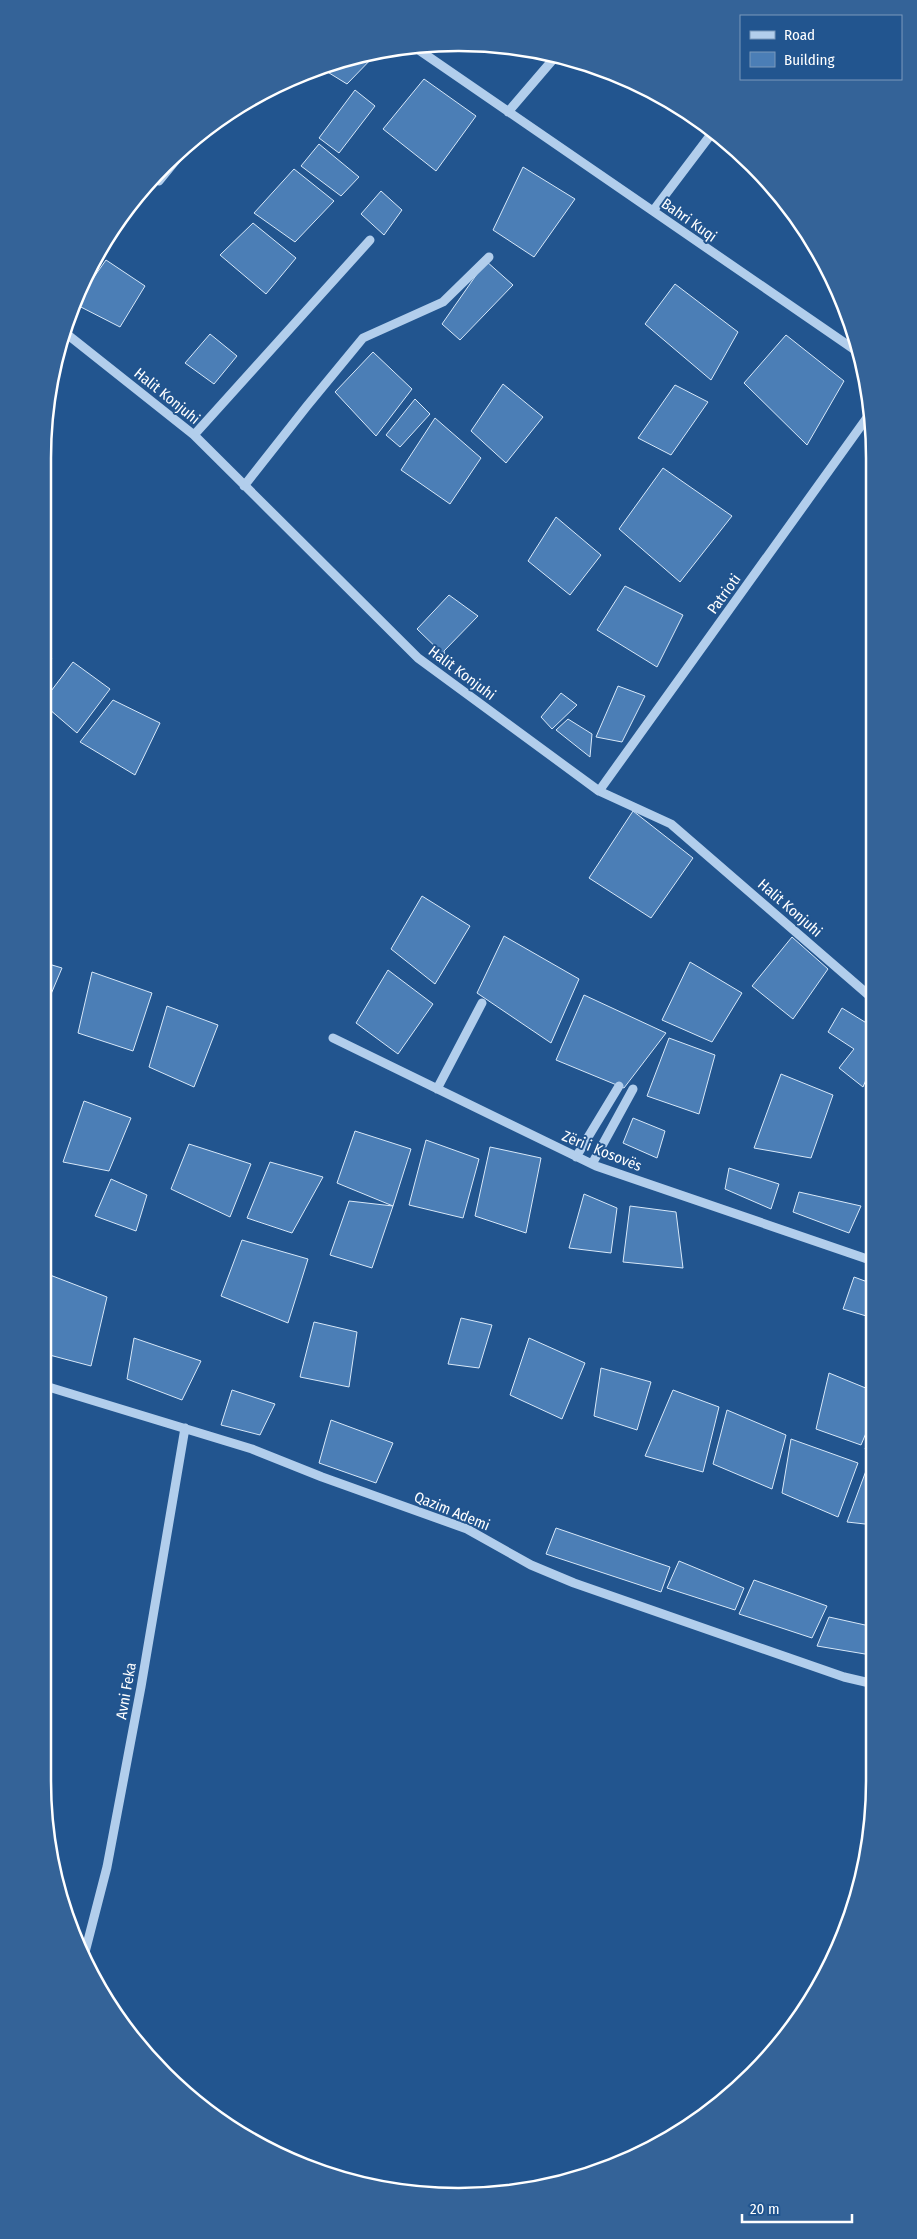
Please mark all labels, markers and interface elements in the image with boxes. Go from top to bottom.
legend [740,15,902,80]
text: Road [784,26,815,44]
text: Building [784,51,835,69]
street label: Bahri Kuqi [658,194,720,246]
street label: Halit Konjuhi [131,364,203,428]
street label: Patrioti [704,571,744,617]
street label: Halit Konjuhi [425,642,499,704]
street label: Halit Konjuhi [754,875,826,941]
street label: Zëri i Kosovës [560,1127,644,1175]
street label: Qazim Ademi [412,1488,492,1534]
street label: Avni Feka [112,1661,140,1721]
scale bar [742,2192,852,2224]
text: 20 m [750,2200,780,2218]

